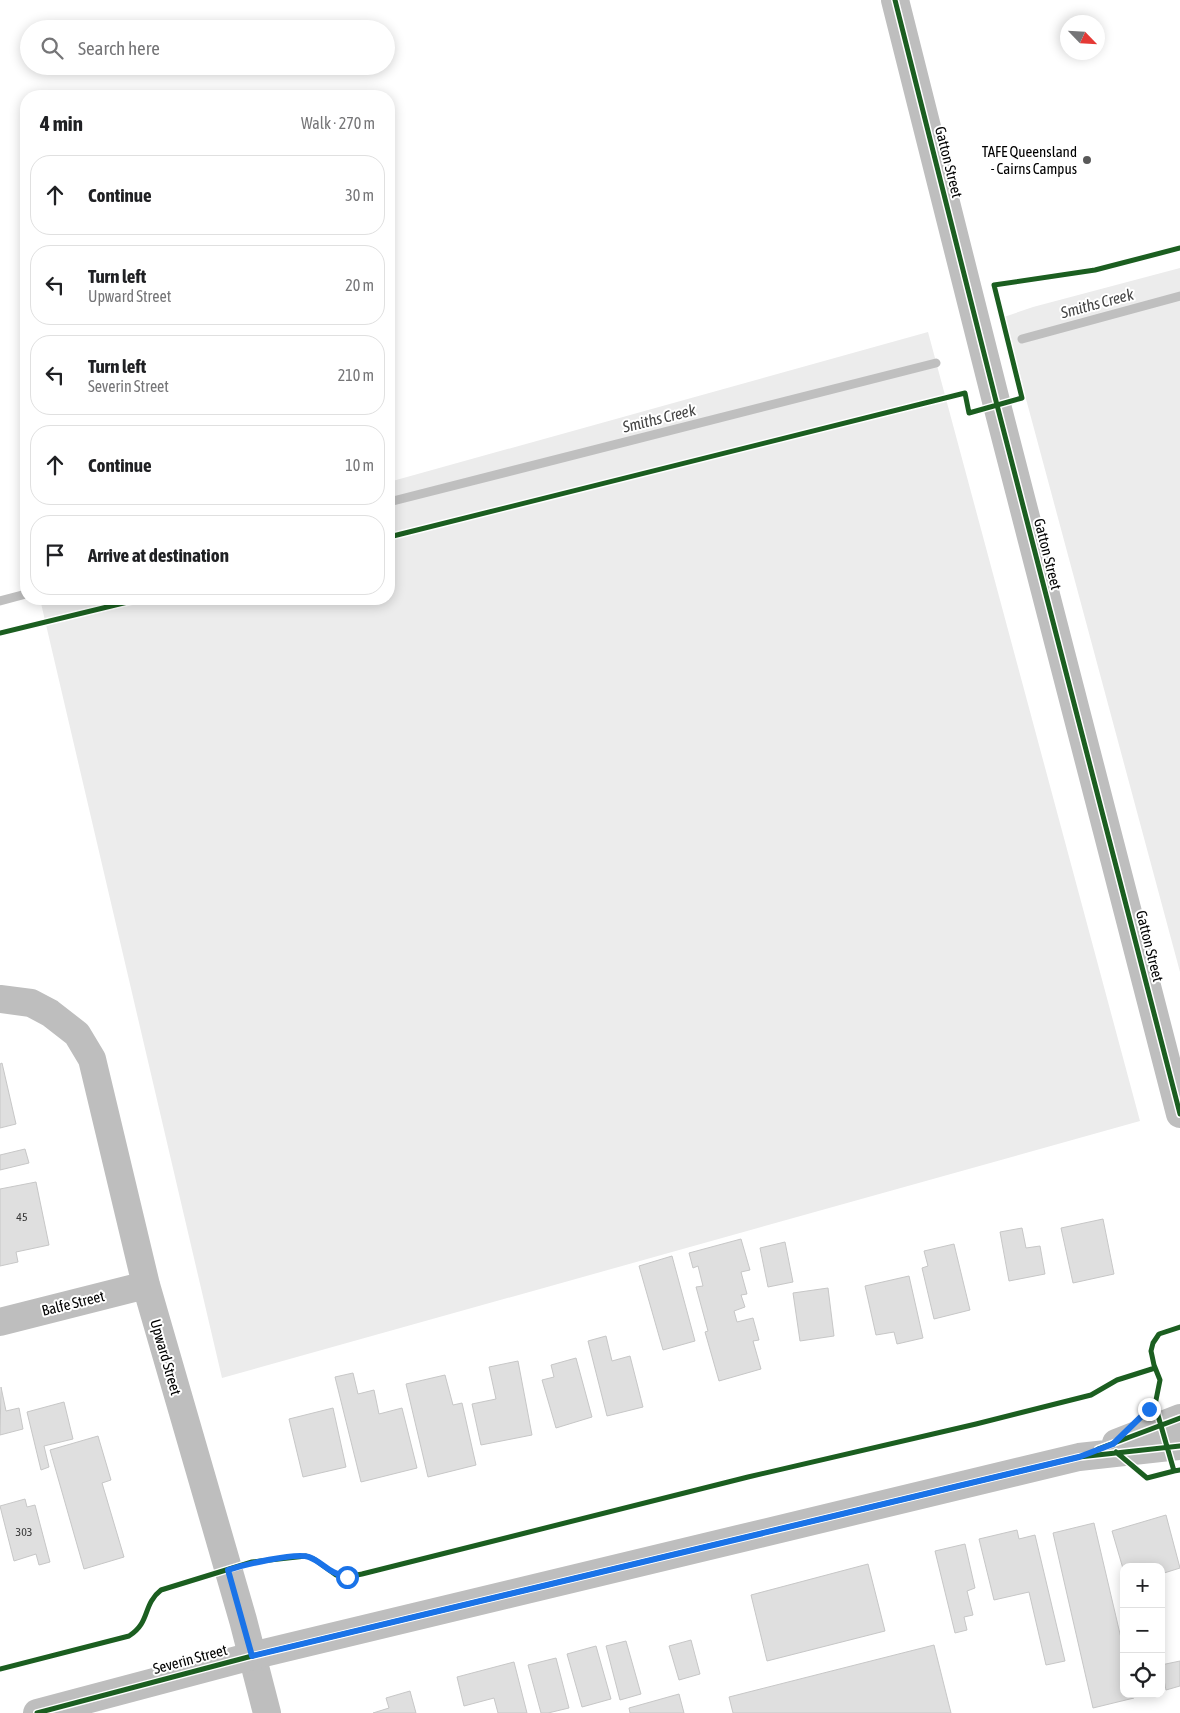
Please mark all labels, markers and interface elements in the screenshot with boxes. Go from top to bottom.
north arrow [1060,15,1105,60]
search box [20,20,395,75]
icon: search [38,34,66,62]
text: Search here [78,37,160,59]
text: 4 min [40,111,83,135]
text: Walk · 270 m [301,114,375,132]
street label: Gatton Street [932,125,966,199]
place label: TAFE Queensland - Cairns Campus [982,143,1077,177]
marker: TAFE Queensland - Cairns Campus [1081,154,1093,166]
icon: ahead [41,181,69,209]
text: Continue [88,184,152,206]
text: 30 m [345,186,374,204]
text: Turn left [88,265,146,287]
icon: left [41,271,69,299]
text: 20 m [345,276,374,294]
water label: Smiths Creek [1058,284,1136,322]
text: Upward Street [88,287,171,305]
text: Turn left [88,355,146,377]
icon: left [41,361,69,389]
text: 210 m [338,366,374,384]
text: Severin Street [88,377,169,395]
water label: Smiths Creek [620,400,698,436]
icon: ahead [41,451,69,479]
text: Continue [88,454,152,476]
text: 10 m [345,456,374,474]
street label: Gatton Street [1031,517,1065,591]
icon: arrive [41,541,69,569]
text: Arrive at destination [88,544,229,566]
street label: Gatton Street [1133,909,1167,983]
house number: 45 [16,1210,28,1224]
street label: Balfe Street [40,1287,106,1319]
street label: Upward Street [147,1317,185,1397]
route end [1138,1398,1161,1421]
house number: 303 [16,1525,32,1539]
map controls [1120,1563,1165,1698]
button: + [1120,1563,1165,1608]
route start [336,1566,359,1589]
button: − [1120,1608,1165,1653]
street label: Severin Street [151,1641,229,1677]
button: locate [1120,1653,1165,1698]

